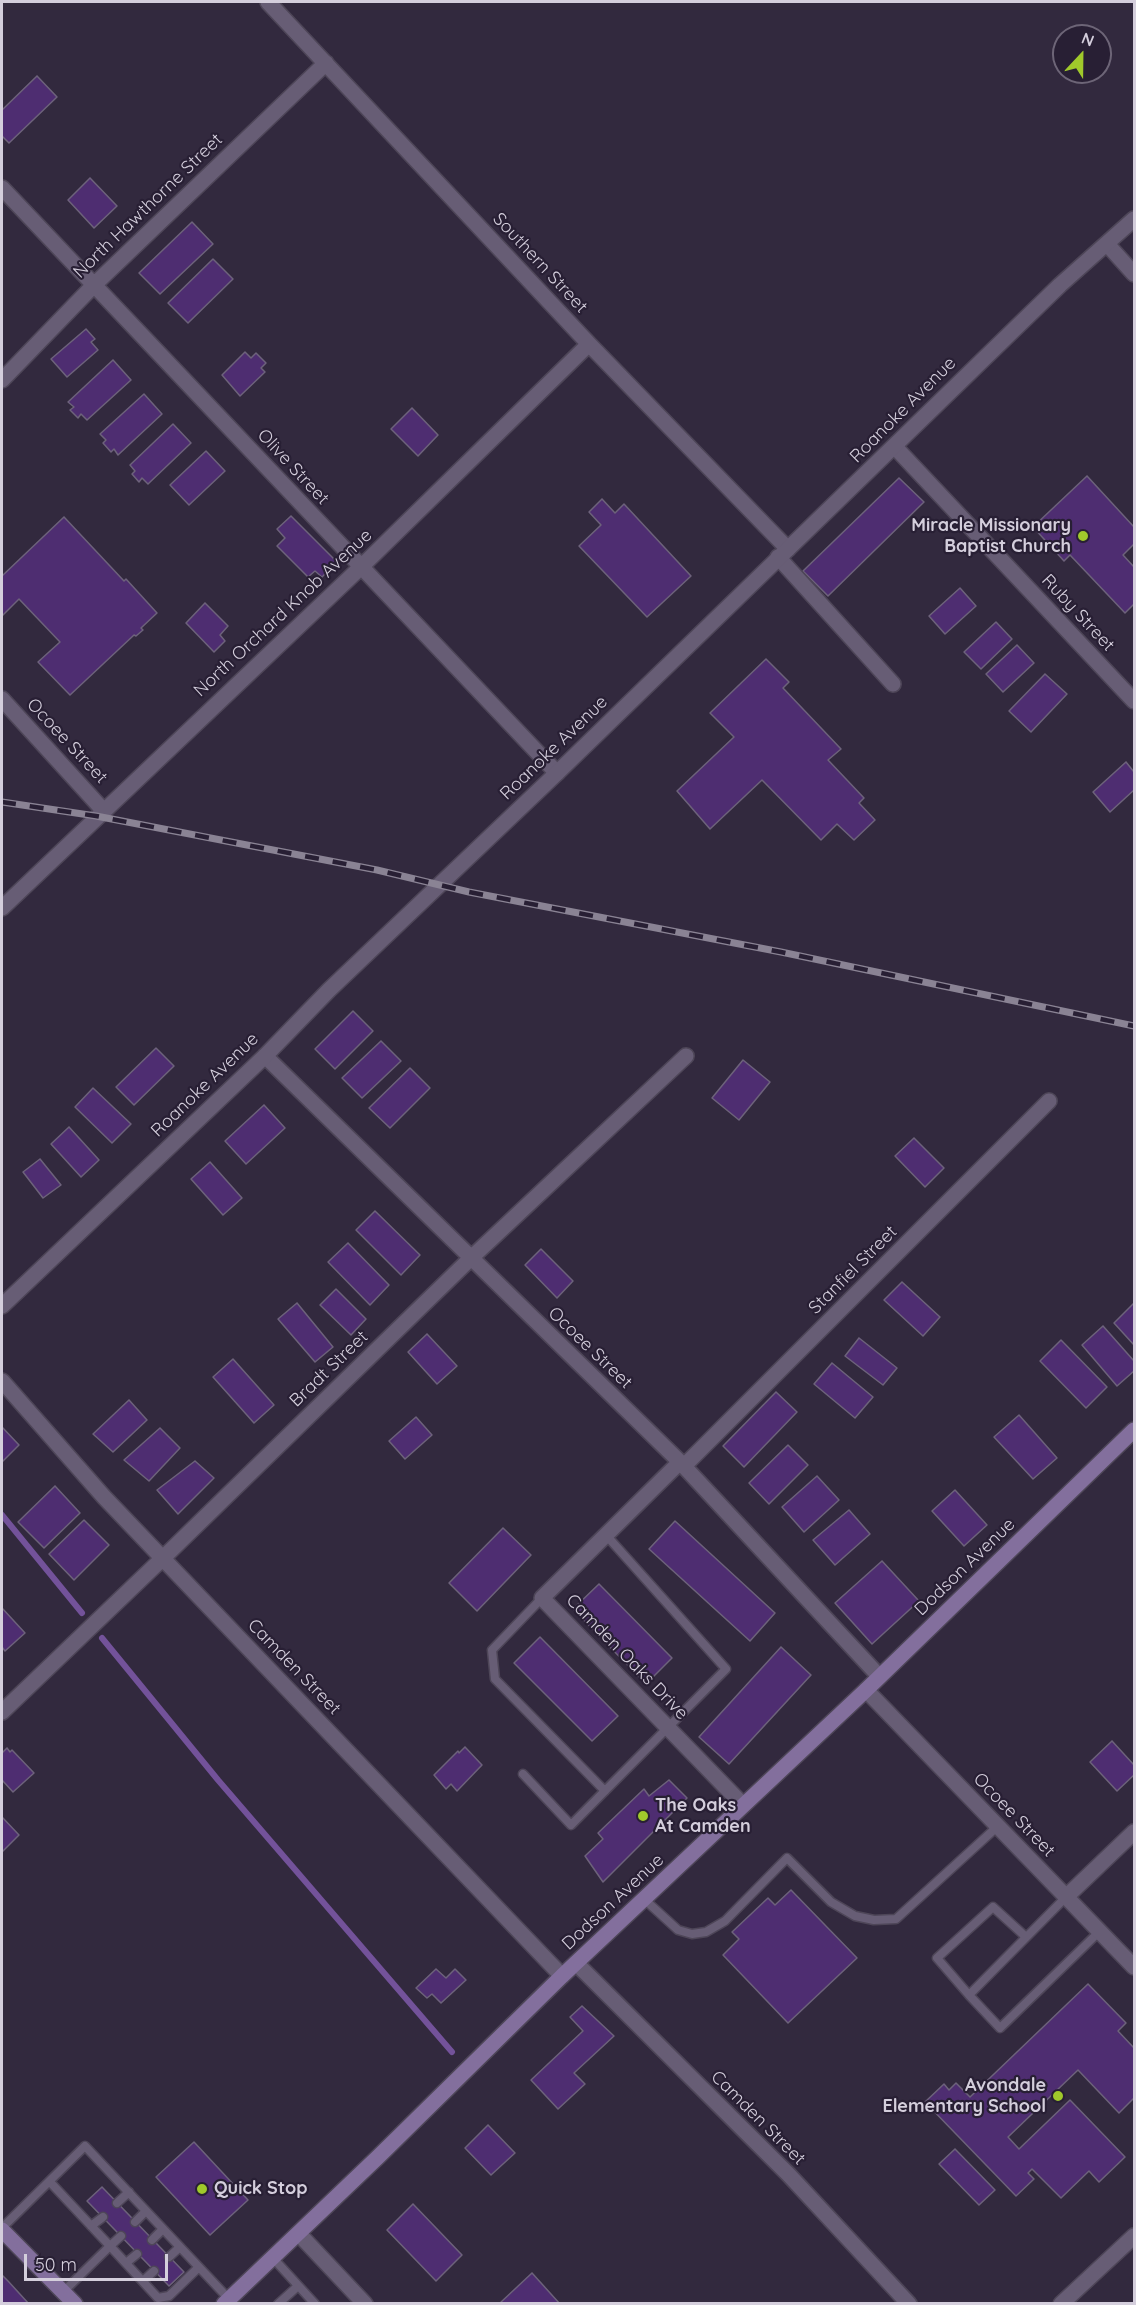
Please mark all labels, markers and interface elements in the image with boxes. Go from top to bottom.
north arrow [1052,24,1112,84]
text: N [1079,28,1097,51]
street label: North Hawthorne Street [69,129,227,283]
street label: Southern Street [488,208,592,318]
street label: Roanoke Avenue [846,353,960,467]
street label: Olive Street [253,425,333,509]
place label: Miracle Missionary Baptist Church [911,515,1071,558]
street label: North Orchard Knob Avenue [189,525,377,701]
marker: Miracle Missionary Baptist Church [1076,529,1090,543]
street label: Ruby Street [1037,570,1119,656]
street label: Roanoke Avenue [496,691,612,805]
street label: Ocoee Street [22,694,112,788]
street label: Roanoke Avenue [147,1028,263,1142]
street label: Stanfiel Street [804,1221,902,1319]
street label: Ocoee Street [543,1303,637,1393]
street label: Bradt Street [285,1326,373,1412]
street label: Dodson Avenue [910,1514,1020,1620]
street label: Camden Oaks Drive [561,1590,693,1724]
street label: Camden Street [243,1615,345,1719]
street label: Ocoee Street [969,1768,1059,1862]
place label: The Oaks At Camden [655,1795,751,1838]
marker: The Oaks At Camden [636,1809,650,1823]
street label: Dodson Avenue [558,1849,668,1955]
street label: Camden Street [706,2066,810,2170]
place label: Avondale Elementary School [882,2075,1046,2118]
marker: Avondale Elementary School [1051,2089,1065,2103]
place label: Quick Stop [214,2178,308,2200]
marker: Quick Stop [195,2182,209,2196]
scale bar [27,2242,171,2280]
text: 50 m [35,2253,77,2276]

